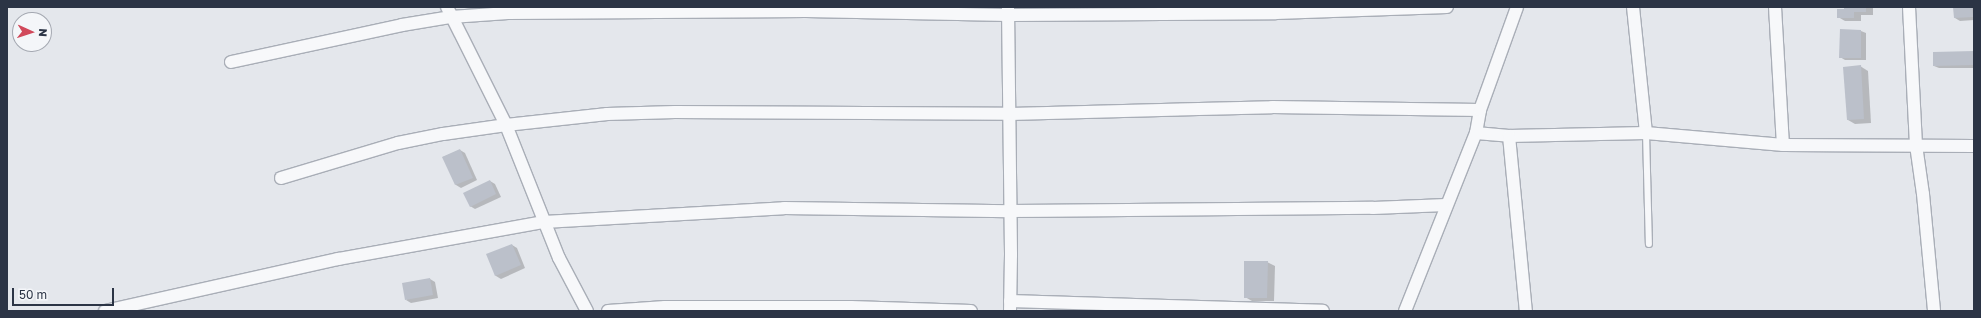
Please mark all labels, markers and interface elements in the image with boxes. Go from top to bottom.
north arrow [12,12,52,52]
text: N [37,28,50,37]
scale bar [14,280,116,306]
text: 50 m [19,287,47,302]

